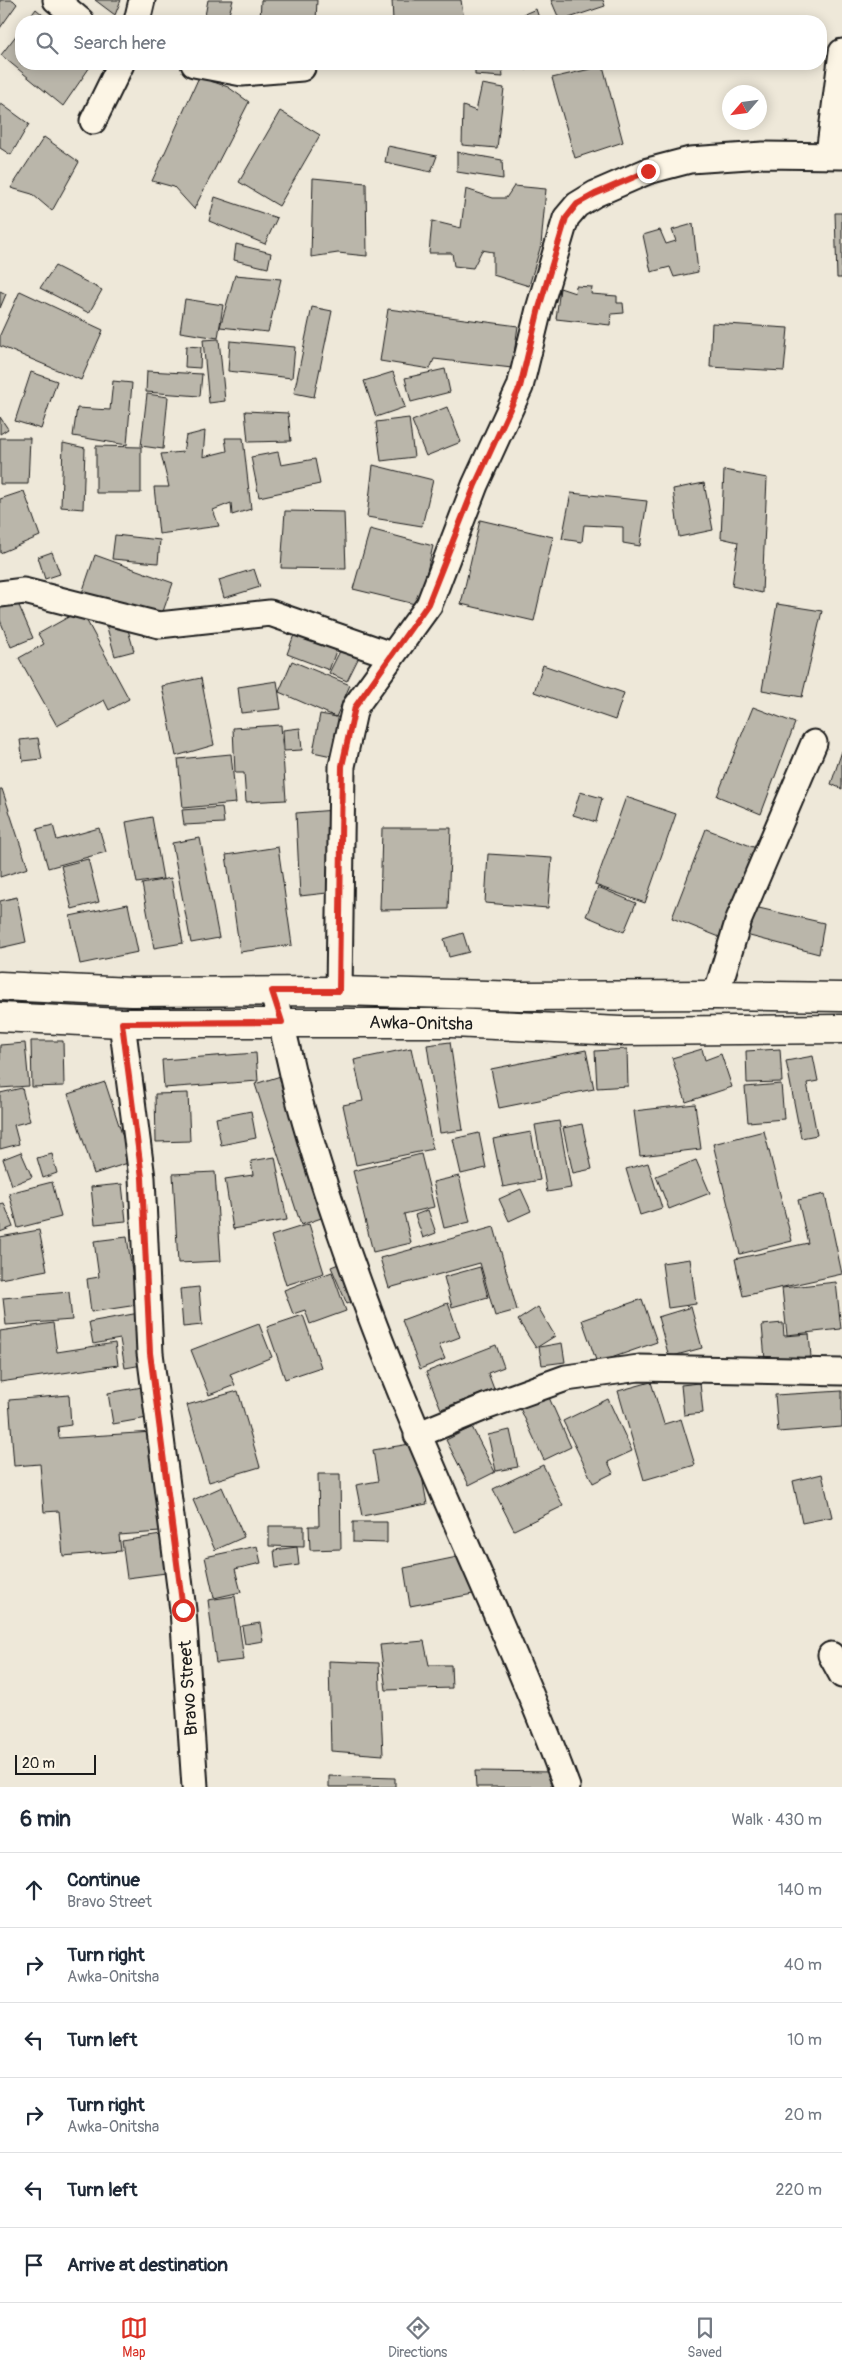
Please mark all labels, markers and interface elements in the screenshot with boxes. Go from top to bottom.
search box [15,15,827,70]
icon: search [33,29,61,57]
text: Search here [73,31,166,55]
north arrow [722,85,767,130]
route end [637,160,660,183]
street label: Awka-Onitsha [369,1011,473,1036]
route start [172,1599,195,1622]
street label: Bravo Street [174,1639,203,1736]
scale bar [15,1752,96,1775]
text: 20 m [22,1755,55,1772]
text: 6 min [20,1806,71,1833]
text: Walk · 430 m [731,1810,822,1830]
text: Continue [67,1868,140,1892]
icon: ahead [20,1876,48,1904]
text: 140 m [778,1880,822,1900]
text: Bravo Street [67,1892,152,1912]
text: Turn right [67,1943,145,1967]
icon: right [20,1951,48,1979]
text: 40 m [784,1955,822,1975]
text: Awka-Onitsha [67,1967,159,1987]
icon: left [20,2026,48,2054]
text: Turn left [67,2028,137,2052]
text: 10 m [787,2030,822,2050]
text: Turn right [67,2093,145,2117]
icon: right [20,2101,48,2129]
text: 20 m [784,2105,822,2125]
text: Awka-Onitsha [67,2117,159,2137]
icon: left [20,2176,48,2204]
text: Turn left [67,2178,137,2202]
text: 220 m [776,2180,822,2200]
icon: arrive [20,2251,48,2279]
text: Arrive at destination [67,2253,228,2277]
tab: Map [120,2314,148,2361]
tab: Directions [388,2314,447,2361]
tab: Saved [687,2314,722,2361]

